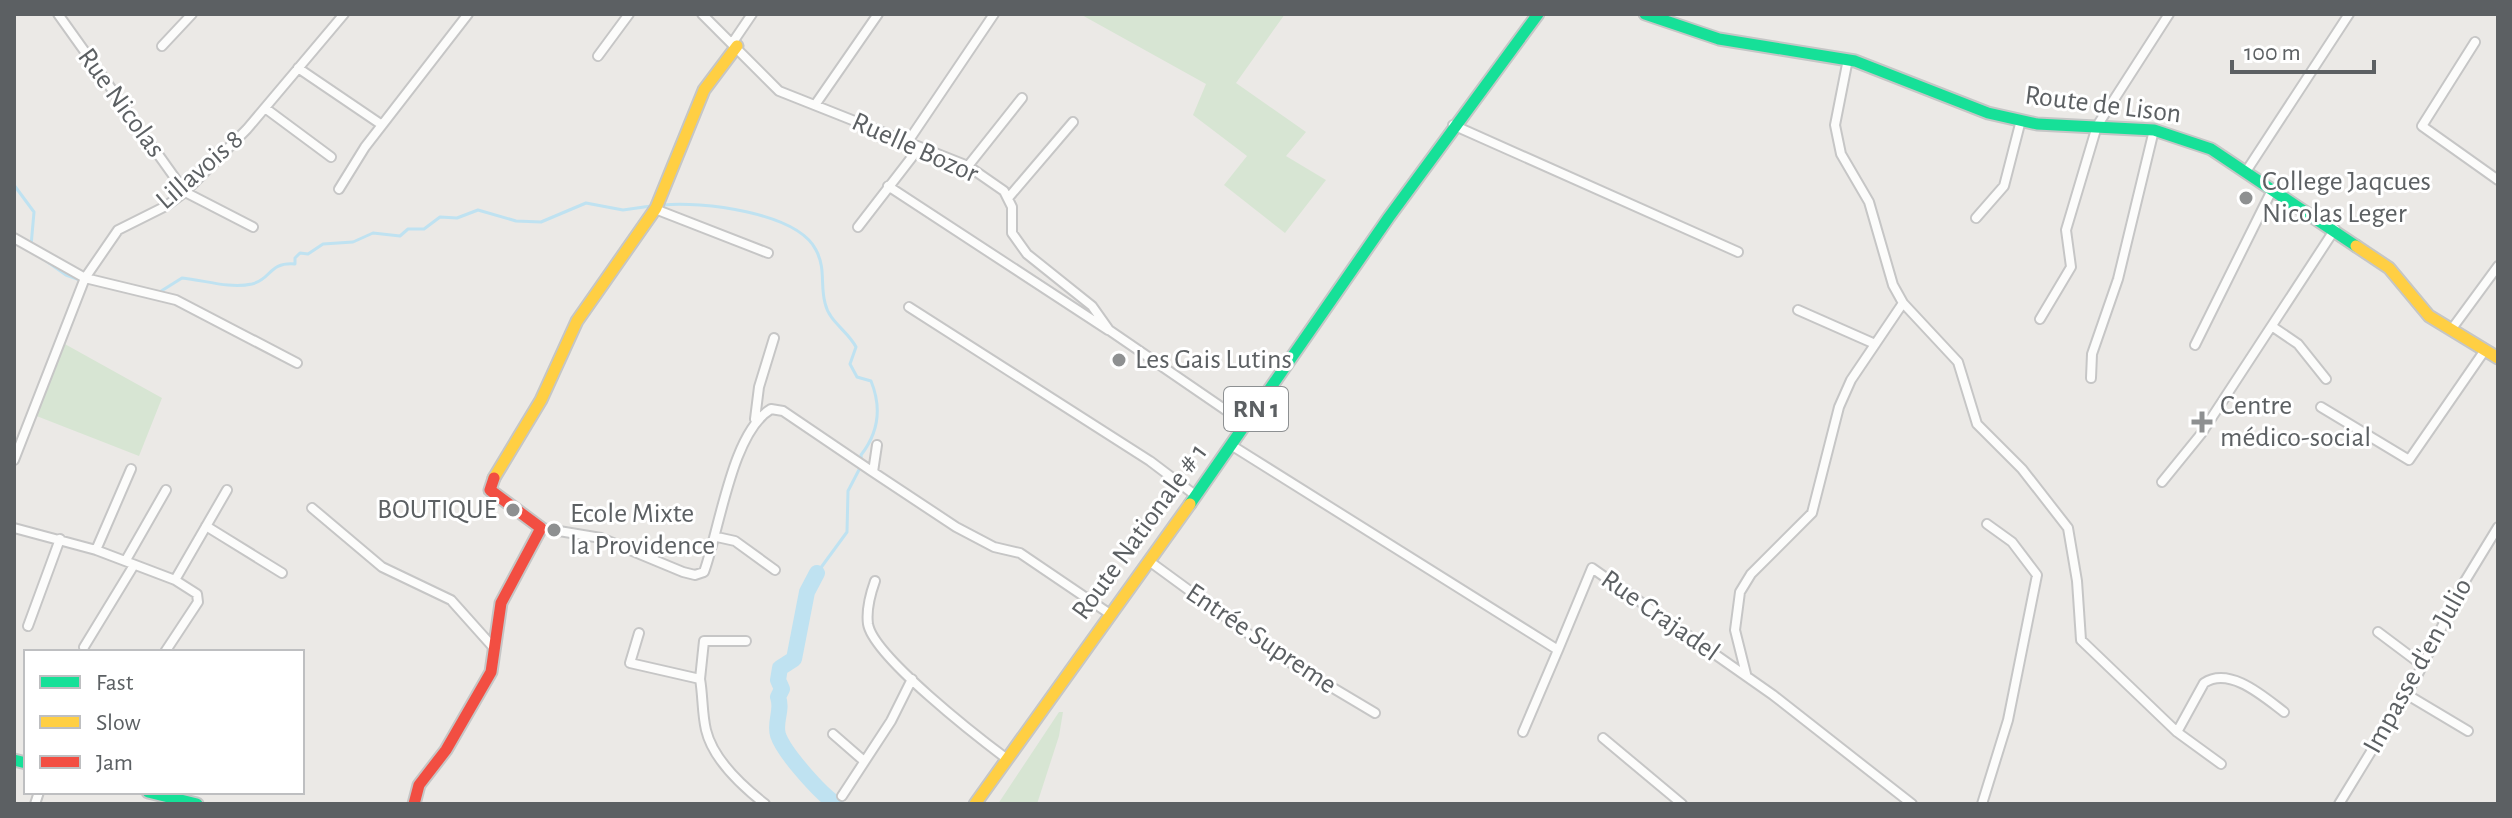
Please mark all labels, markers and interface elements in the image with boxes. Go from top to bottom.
scale bar [2232,24,2374,74]
text: 100 m [2244,41,2301,65]
street label: Rue Nicolas [72,43,170,163]
street label: Route de Lison [2023,82,2183,128]
street label: Ruelle Bozor [848,108,982,188]
street label: Lillavois 8 [151,125,249,215]
place label: College Jaqcues Nicolas Leger [2262,168,2431,228]
marker: College Jaqcues Nicolas Leger [2237,189,2255,207]
place label: Les Gais Lutins [1135,346,1292,374]
marker: Les Gais Lutins [1110,351,1128,369]
road number: RN 1 [1224,387,1288,431]
place label: Centre médico-social [2220,392,2371,452]
marker: Centre médico-social [2191,411,2213,433]
street label: Route Nationale # 1 [1067,439,1213,625]
place label: BOUTIQUE [377,496,497,524]
place label: Ecole Mixte la Providence [570,500,715,560]
marker: BOUTIQUE [504,501,522,519]
marker: Ecole Mixte la Providence [545,521,563,539]
street label: Rue Crajadel [1596,565,1724,667]
street label: Impasse d'en Julio [2358,574,2478,758]
street label: Entrée Supreme [1181,579,1341,699]
legend [24,650,304,794]
text: Fast [96,671,134,695]
text: Slow [96,711,141,735]
text: Jam [96,751,133,775]

